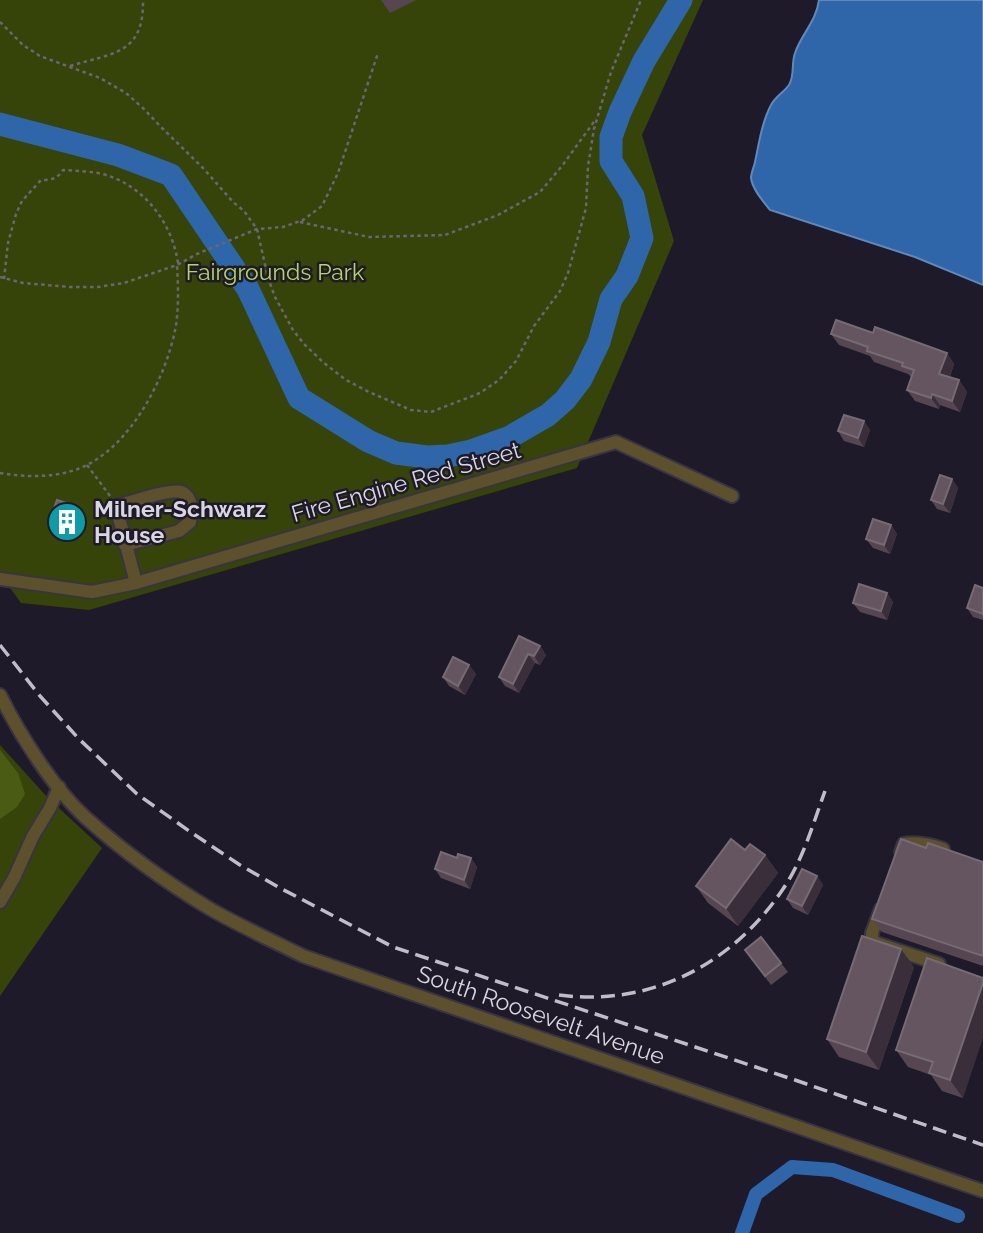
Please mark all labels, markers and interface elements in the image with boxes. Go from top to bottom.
park label: Fairgrounds Park [186,258,364,285]
street label: Fire Engine Red Street [288,436,524,527]
place label: Milner-Schwarz House [94,495,266,548]
building icon: Milner-Schwarz House [46,501,88,543]
street label: South Roosevelt Avenue [414,959,668,1070]

